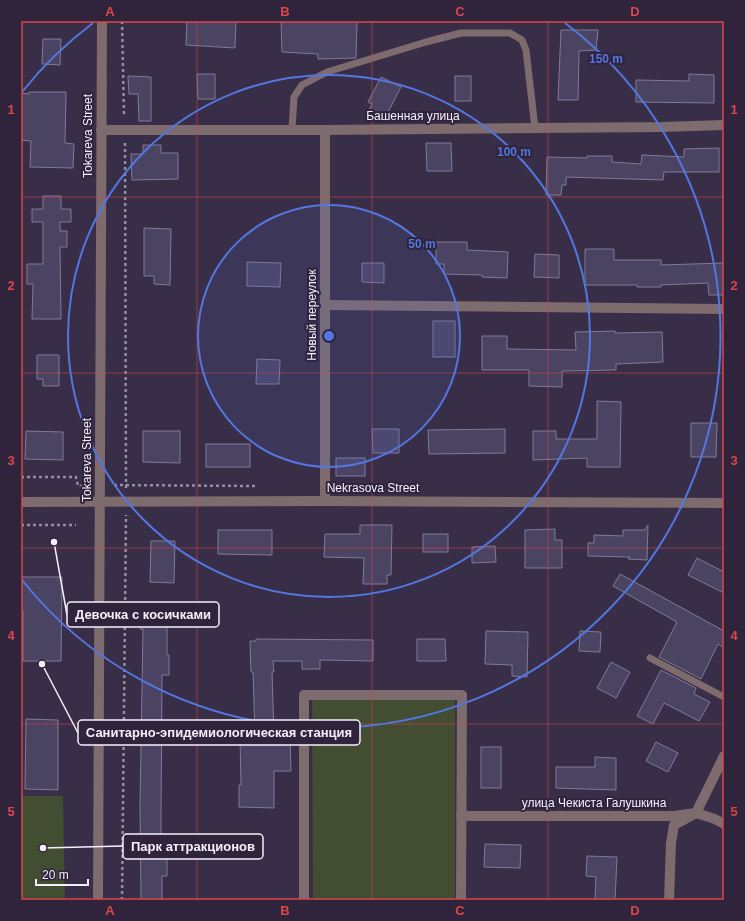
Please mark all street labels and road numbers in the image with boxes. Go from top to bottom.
street label: Tokareva Street [81,93,95,178]
street label: Башенная улица [366,109,460,123]
street label: Новый переулок [305,268,319,361]
street label: Tokareva Street [80,417,94,502]
street label: Nekrasova Street [327,481,420,495]
street label: улица Чекиста Галушкина [522,796,667,810]

